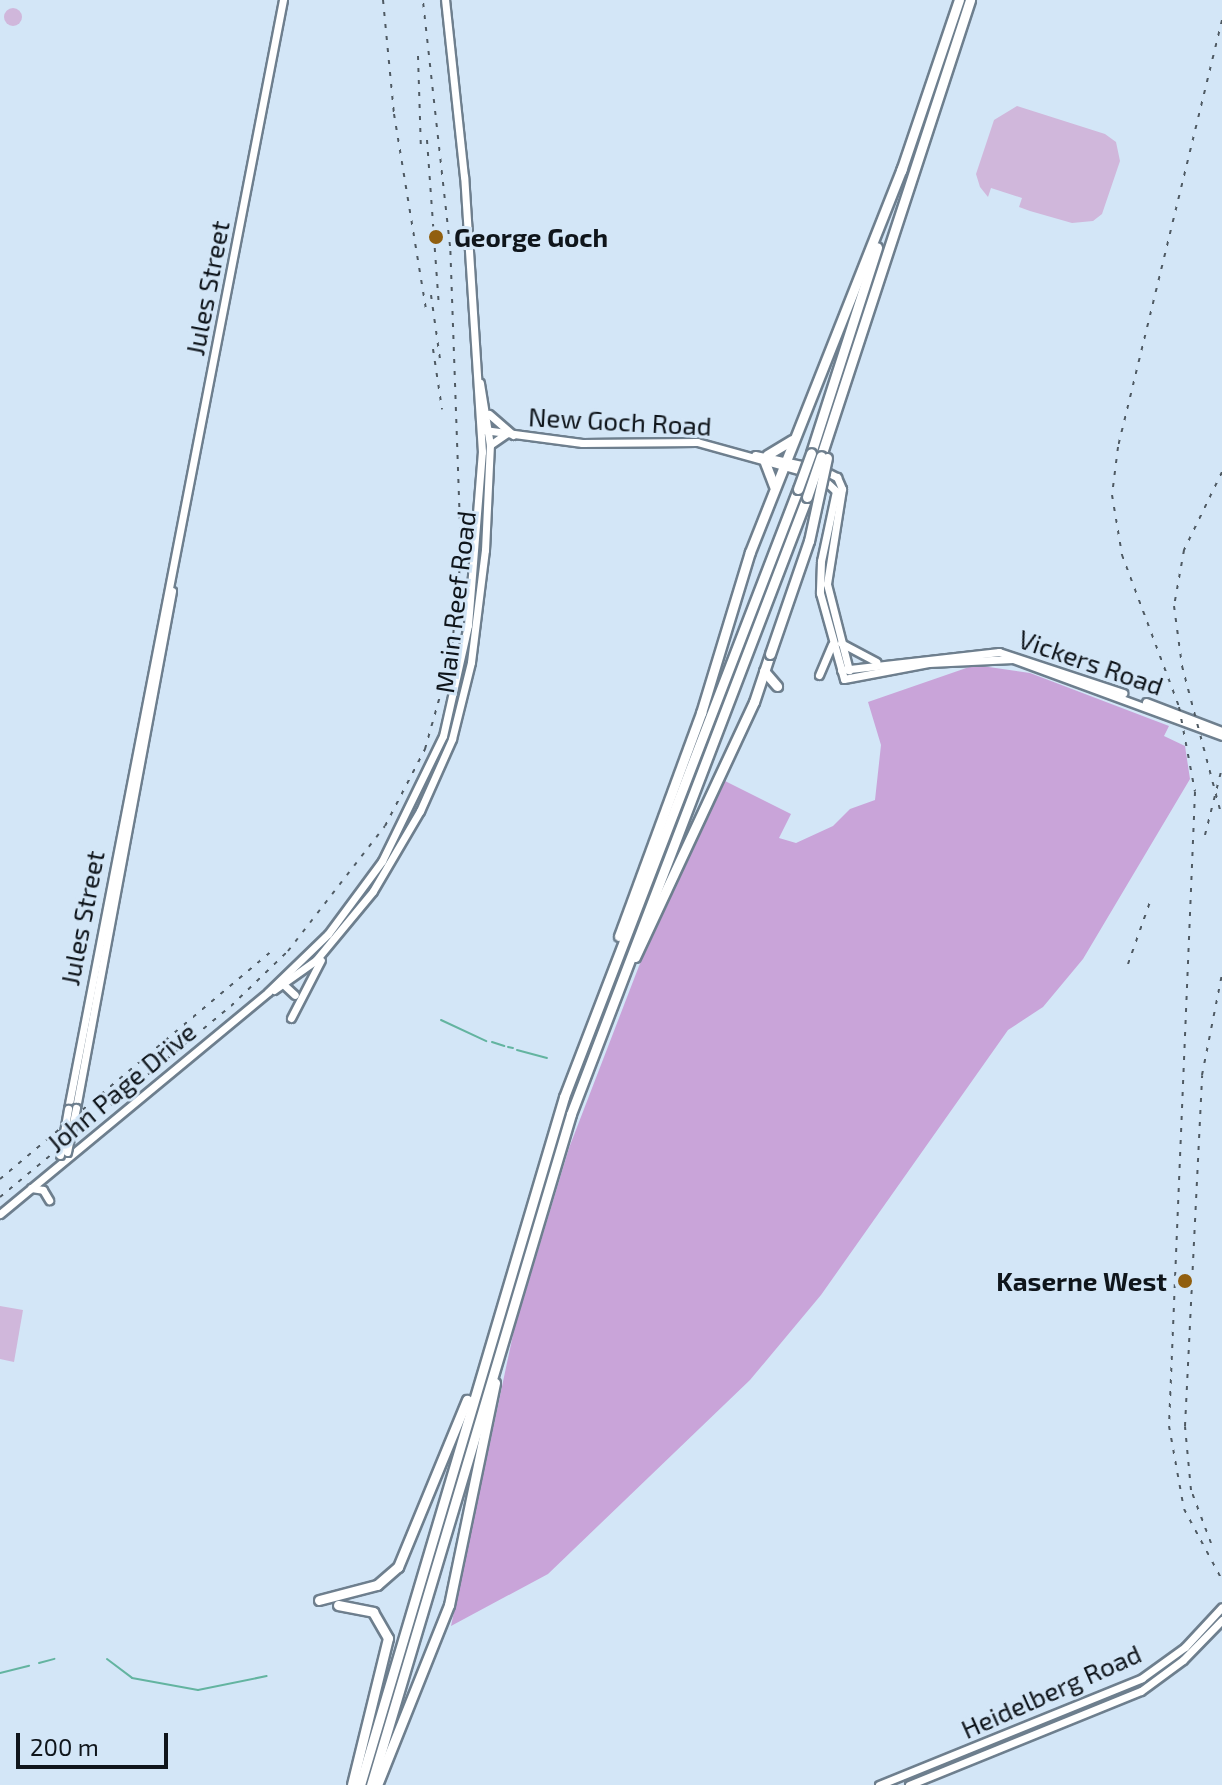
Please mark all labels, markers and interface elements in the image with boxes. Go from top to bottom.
street label: Jules Street [179,218,235,358]
place label: George Goch [454,221,608,253]
marker: George Goch [425,226,447,248]
street label: New Goch Road [527,401,713,441]
street label: Main Reef Road [428,509,482,695]
street label: Vickers Road [1014,623,1168,701]
street label: Jules Street [54,848,110,988]
street label: John Page Drive [40,1016,202,1158]
place label: Kaserne West [996,1265,1167,1297]
marker: Kaserne West [1174,1270,1196,1292]
street label: Heidelberg Road [956,1637,1146,1745]
scale bar [20,1717,172,1767]
text: 200 m [30,1732,99,1761]

